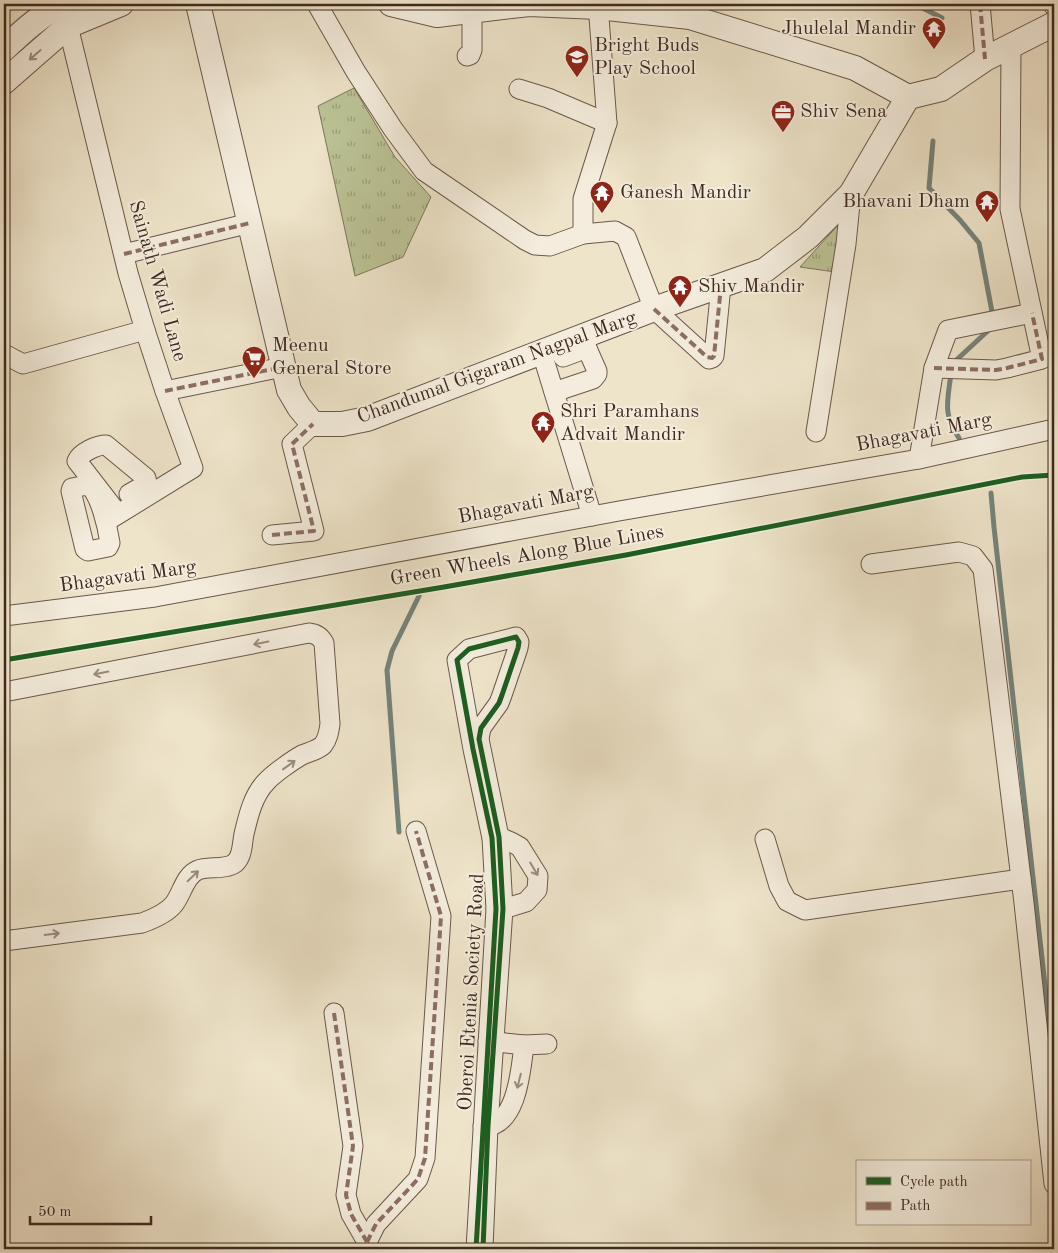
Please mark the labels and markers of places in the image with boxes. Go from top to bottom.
temple icon: Jhulelal Mandir [921,16,947,50]
place label: Jhulelal Mandir [781,19,916,39]
place label: Bright Buds Play School [594,36,699,79]
school or university icon: Bright Buds Play School [564,44,590,78]
office icon: Shiv Sena [770,99,796,133]
place label: Shiv Sena [800,102,887,122]
temple icon: Ganesh Mandir [589,180,615,214]
place label: Ganesh Mandir [620,183,751,203]
temple icon: Bhavani Dham [974,189,1000,223]
place label: Bhavani Dham [842,192,970,212]
temple icon: Shiv Mandir [667,274,693,308]
place label: Shiv Mandir [698,277,804,297]
place label: Meenu General Store [272,336,391,379]
supermarket icon: Meenu General Store [241,345,267,379]
place label: Shri Paramhans Advait Mandir [560,402,699,445]
temple icon: Shri Paramhans Advait Mandir [530,410,556,444]

